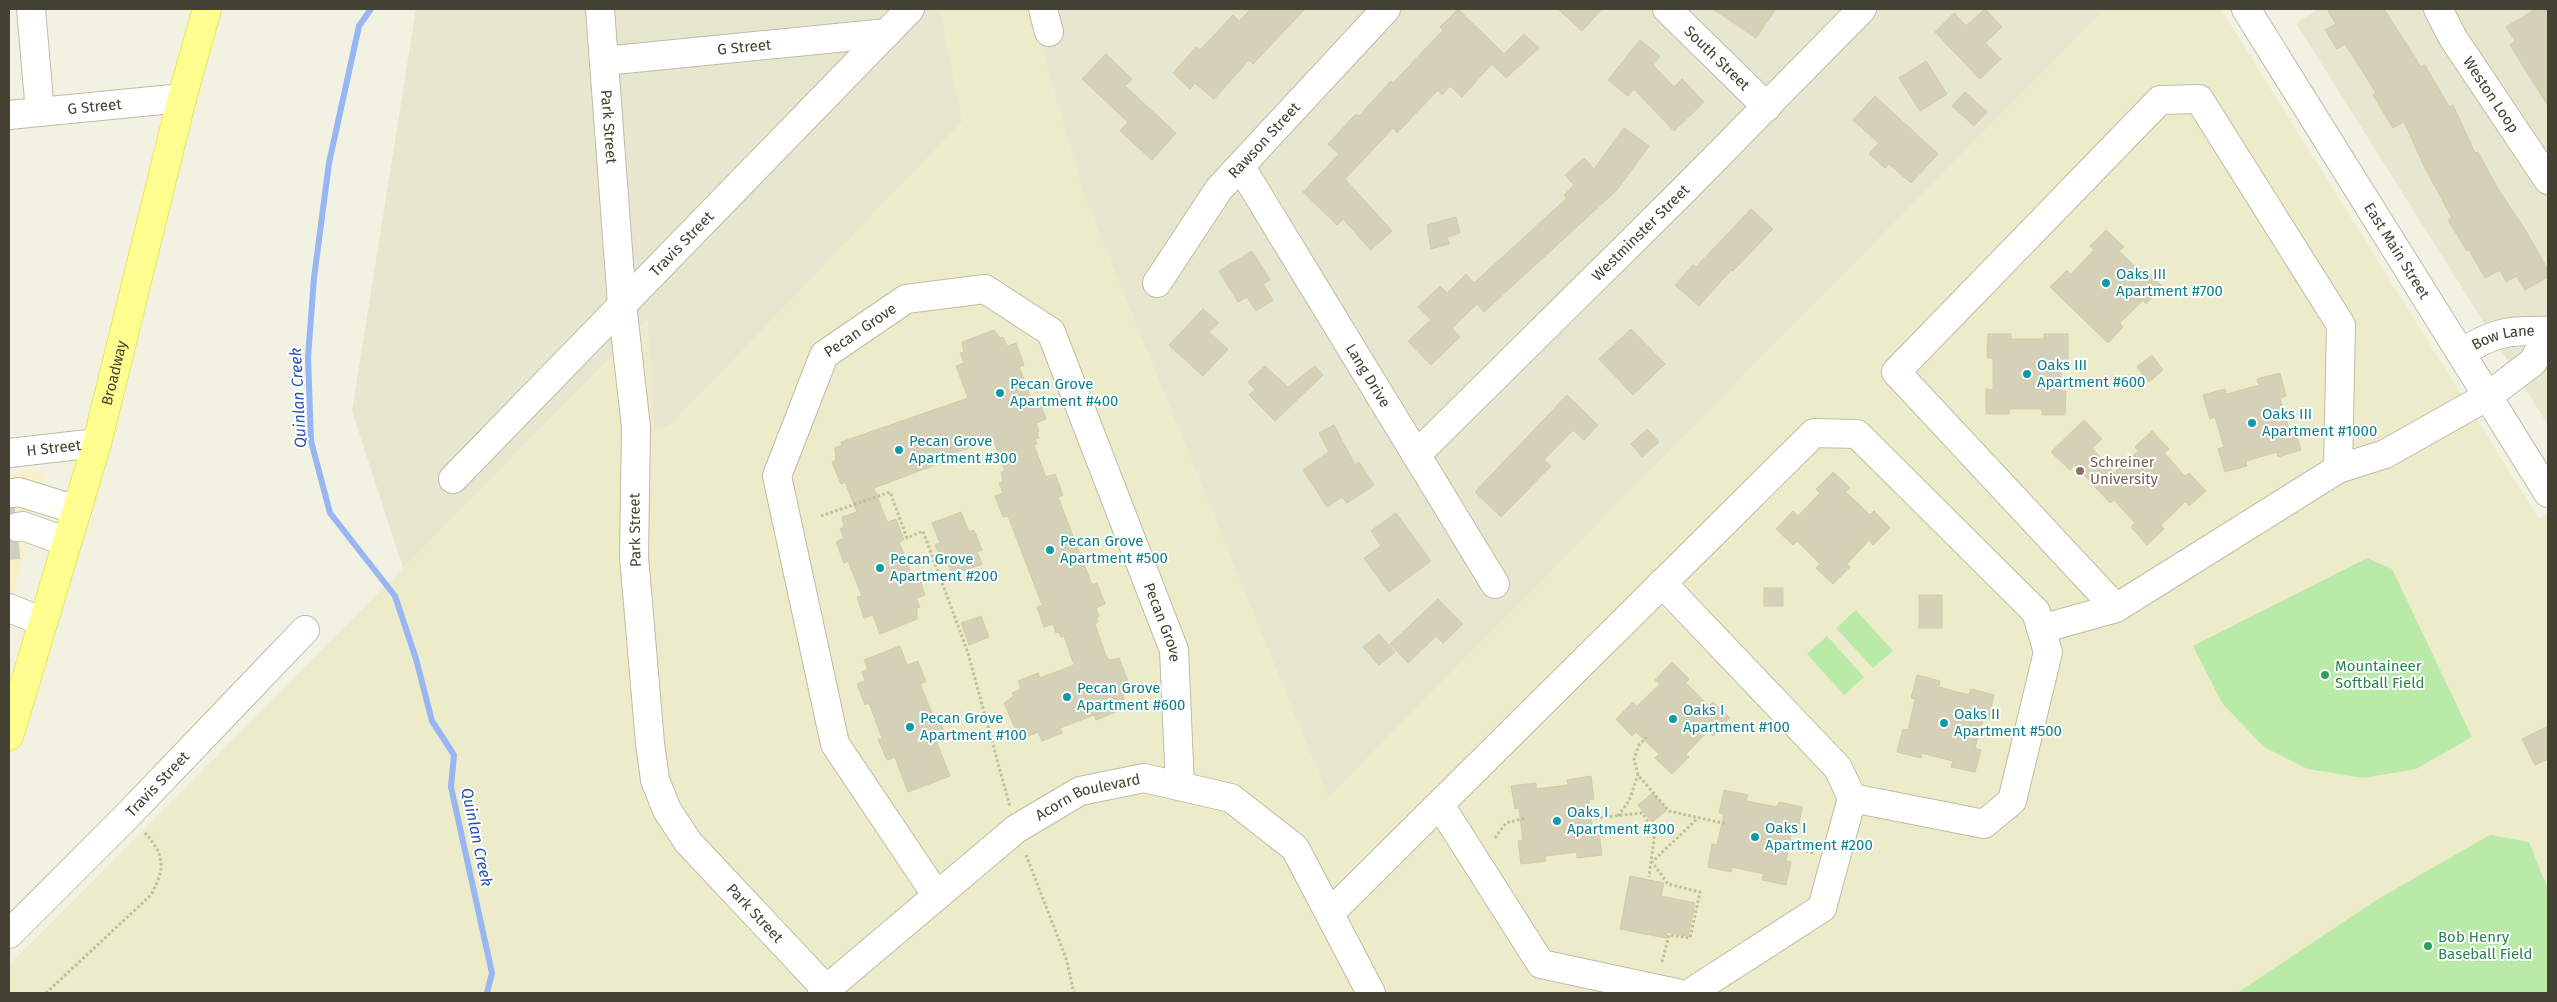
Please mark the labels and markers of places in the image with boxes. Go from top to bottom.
place label: Oaks III Apartment #700 [2116,265,2223,300]
marker: Oaks III Apartment #700 [2100,277,2112,289]
place label: Oaks III Apartment #600 [2037,356,2145,391]
marker: Oaks III Apartment #600 [2021,368,2033,380]
place label: Pecan Grove Apartment #400 [1010,375,1118,410]
marker: Pecan Grove Apartment #400 [994,387,1006,399]
place label: Oaks III Apartment #1000 [2262,405,2377,440]
marker: Oaks III Apartment #1000 [2246,417,2258,429]
place label: Pecan Grove Apartment #300 [909,432,1017,467]
marker: Pecan Grove Apartment #300 [893,444,905,456]
place label: Schreiner University [2090,453,2159,488]
marker: Schreiner University [2074,465,2086,477]
place label: Pecan Grove Apartment #500 [1060,532,1168,567]
marker: Pecan Grove Apartment #500 [1044,544,1056,556]
place label: Pecan Grove Apartment #200 [890,550,998,585]
marker: Pecan Grove Apartment #200 [874,562,886,574]
place label: Mountaineer Softball Field [2335,657,2424,692]
marker: Mountaineer Softball Field [2319,669,2331,681]
place label: Pecan Grove Apartment #600 [1077,679,1185,714]
marker: Pecan Grove Apartment #600 [1061,691,1073,703]
place label: Oaks I Apartment #100 [1683,701,1790,736]
place label: Oaks II Apartment #500 [1954,705,2062,740]
place label: Pecan Grove Apartment #100 [920,709,1027,744]
marker: Oaks I Apartment #100 [1667,713,1679,725]
marker: Oaks II Apartment #500 [1938,717,1950,729]
marker: Pecan Grove Apartment #100 [904,721,916,733]
place label: Oaks I Apartment #300 [1567,803,1675,838]
marker: Oaks I Apartment #300 [1551,815,1563,827]
place label: Oaks I Apartment #200 [1765,819,1873,854]
marker: Oaks I Apartment #200 [1749,831,1761,843]
place label: Bob Henry Baseball Field [2438,928,2532,963]
marker: Bob Henry Baseball Field [2422,940,2434,952]

